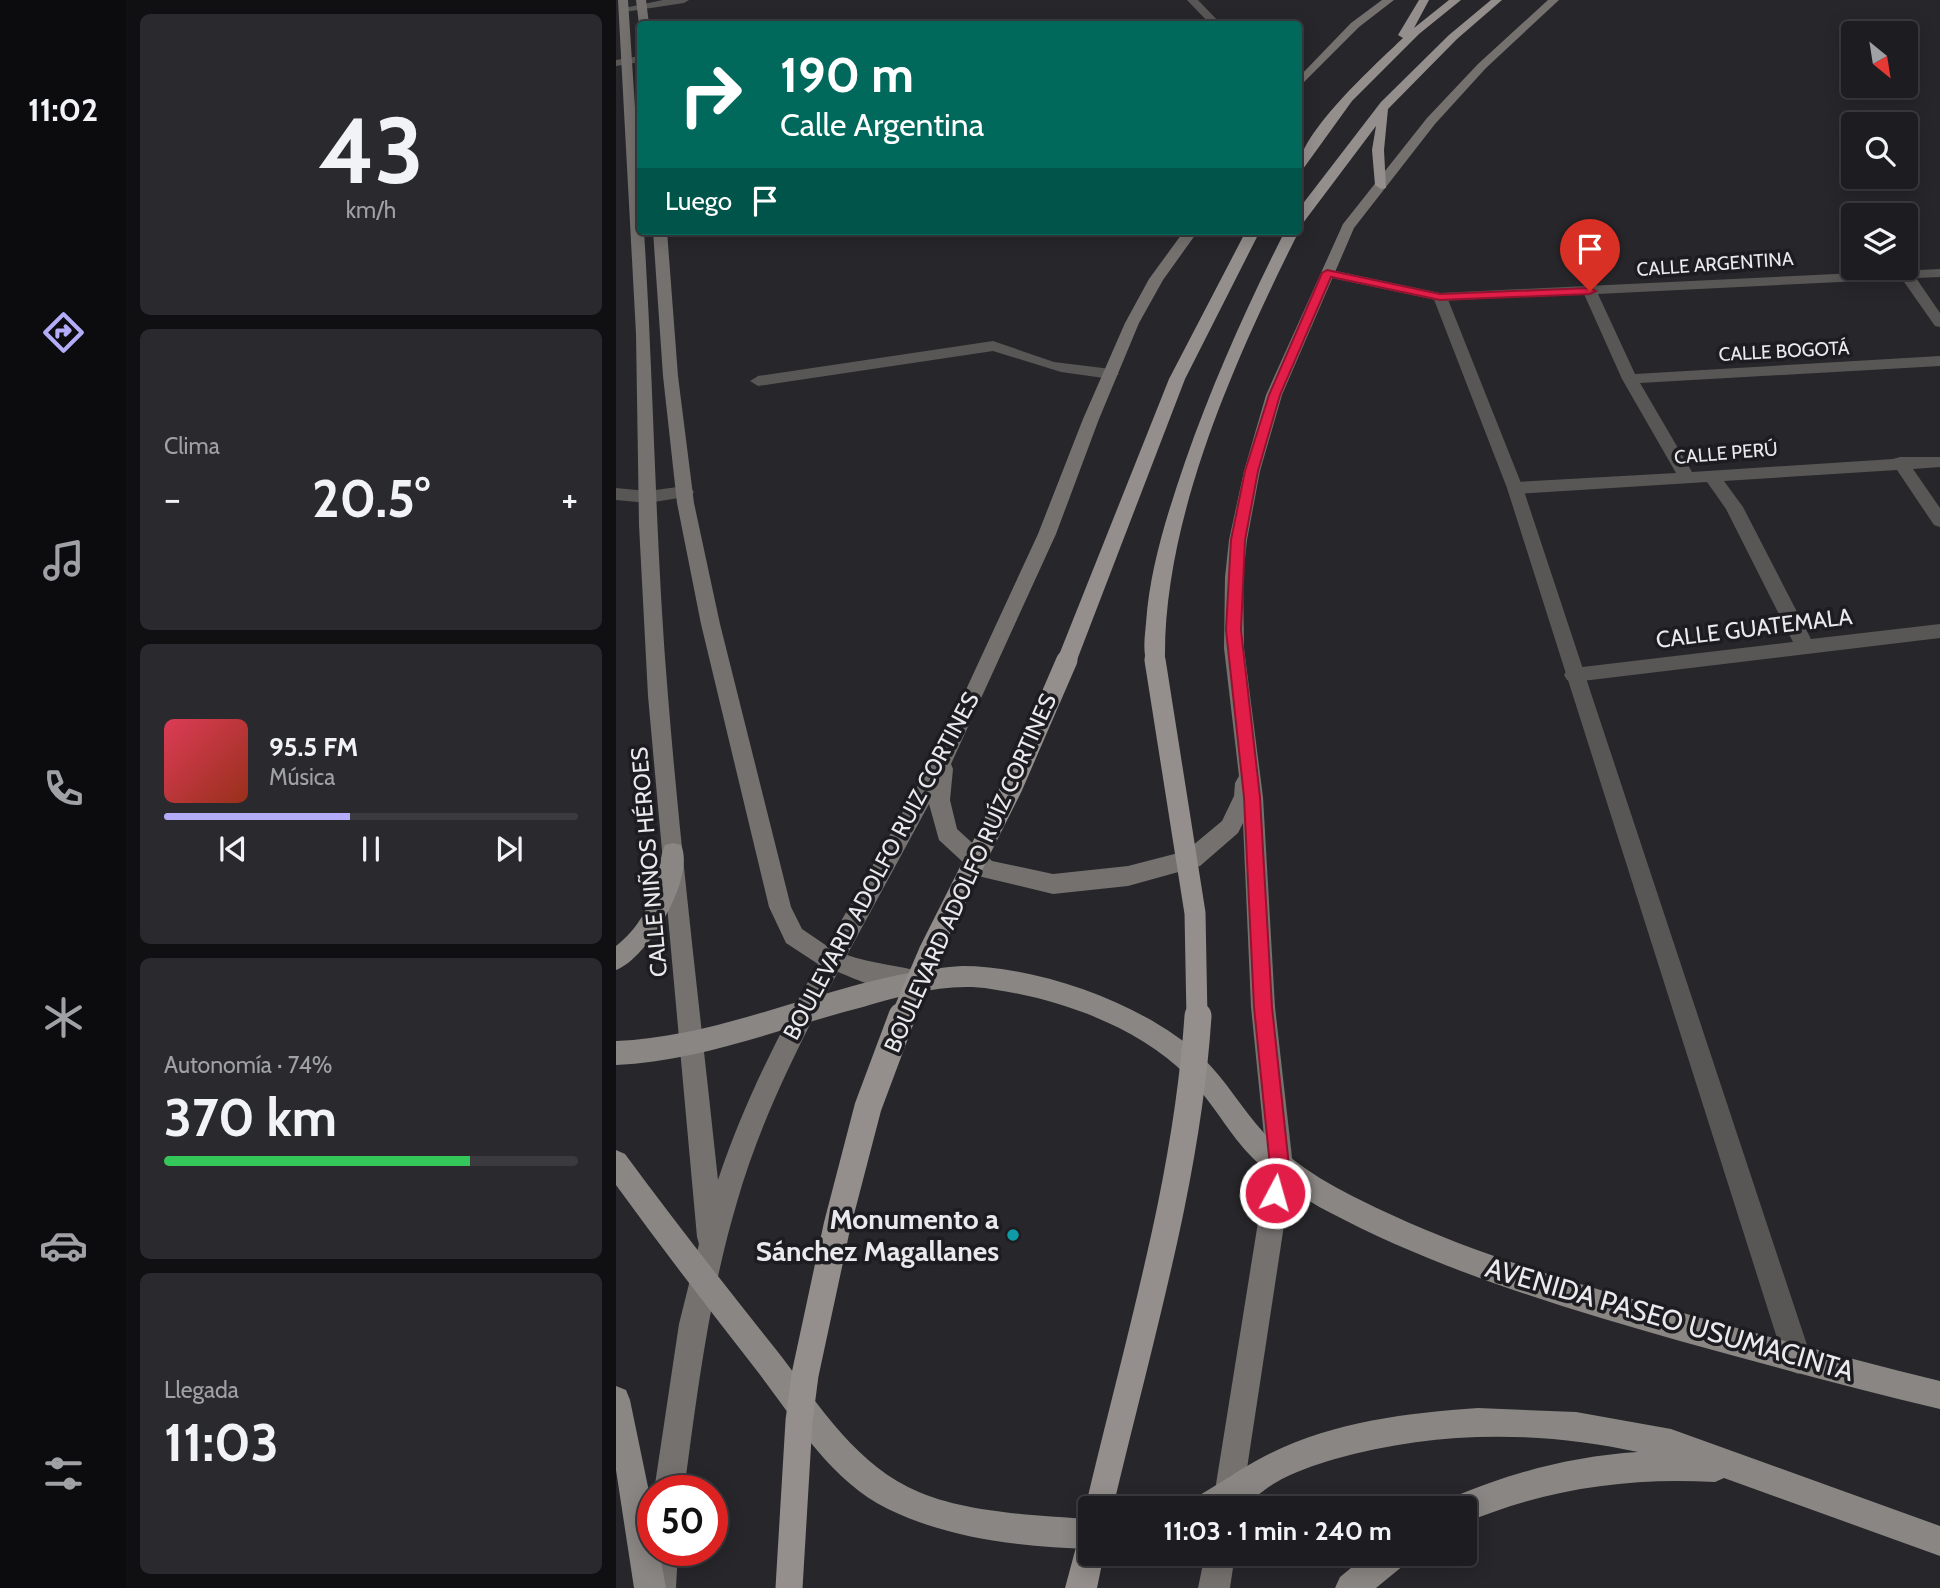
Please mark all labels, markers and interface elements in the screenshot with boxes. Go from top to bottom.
north arrow [1841,21,1918,98]
map controls [1841,21,1918,280]
text: 190 m [780,45,914,104]
icon: right [665,49,756,140]
text: 11:02 [28,90,98,129]
text: 43 [318,95,424,206]
text: Calle Argentina [780,105,984,144]
button: search [1841,112,1918,189]
icon: arrive [746,182,784,220]
text: Luego [665,185,732,217]
text: km/h [346,196,396,224]
button: layers [1841,203,1918,280]
pin [1560,219,1620,291]
icon: arrive [1571,230,1609,268]
street label: CALLE ARGENTINA [1636,247,1794,281]
icon: directions [39,308,88,357]
street label: CALLE BOGOTÁ [1718,335,1850,366]
text: Clima [164,432,220,460]
street label: CALLE PERÚ [1673,436,1779,469]
text: 20.5° [312,467,430,530]
text: − [164,475,181,522]
text: + [561,475,578,522]
icon: music [39,536,88,585]
street label: CALLE GUATEMALA [1654,602,1854,654]
street label: BOULEVARD ADOLFO RUIZ CORTINES [777,687,985,1045]
street label: BOULEVARD ADOLFO RUÍZ CORTINES [877,689,1062,1057]
text: 95.5 FM [269,731,358,763]
street label: CALLE NIÑOS HÉROES [624,746,673,978]
text: Música [269,763,335,791]
icon: phone [39,764,88,813]
icon: previous [214,830,252,868]
icon: pause [352,830,390,868]
icon: next [490,830,528,868]
icon: climate [39,993,88,1042]
text: Autonomía · 74% [164,1051,332,1079]
text: 370 km [164,1086,337,1149]
position arrow [1238,1156,1312,1230]
place label: Monumento a Sánchez Magallanes [756,1202,999,1268]
icon: car [39,1221,88,1270]
marker: Monumento a Sánchez Magallanes [1005,1227,1021,1243]
street label: AVENIDA PASEO USUMACINTA [1482,1250,1859,1388]
text: Llegada [164,1376,239,1404]
text: 11:03 [164,1411,279,1474]
icon: filters [39,1449,88,1498]
speed limit sign: 50 [637,1475,728,1566]
text: 11:03 · 1 min · 240 m [1163,1515,1392,1547]

